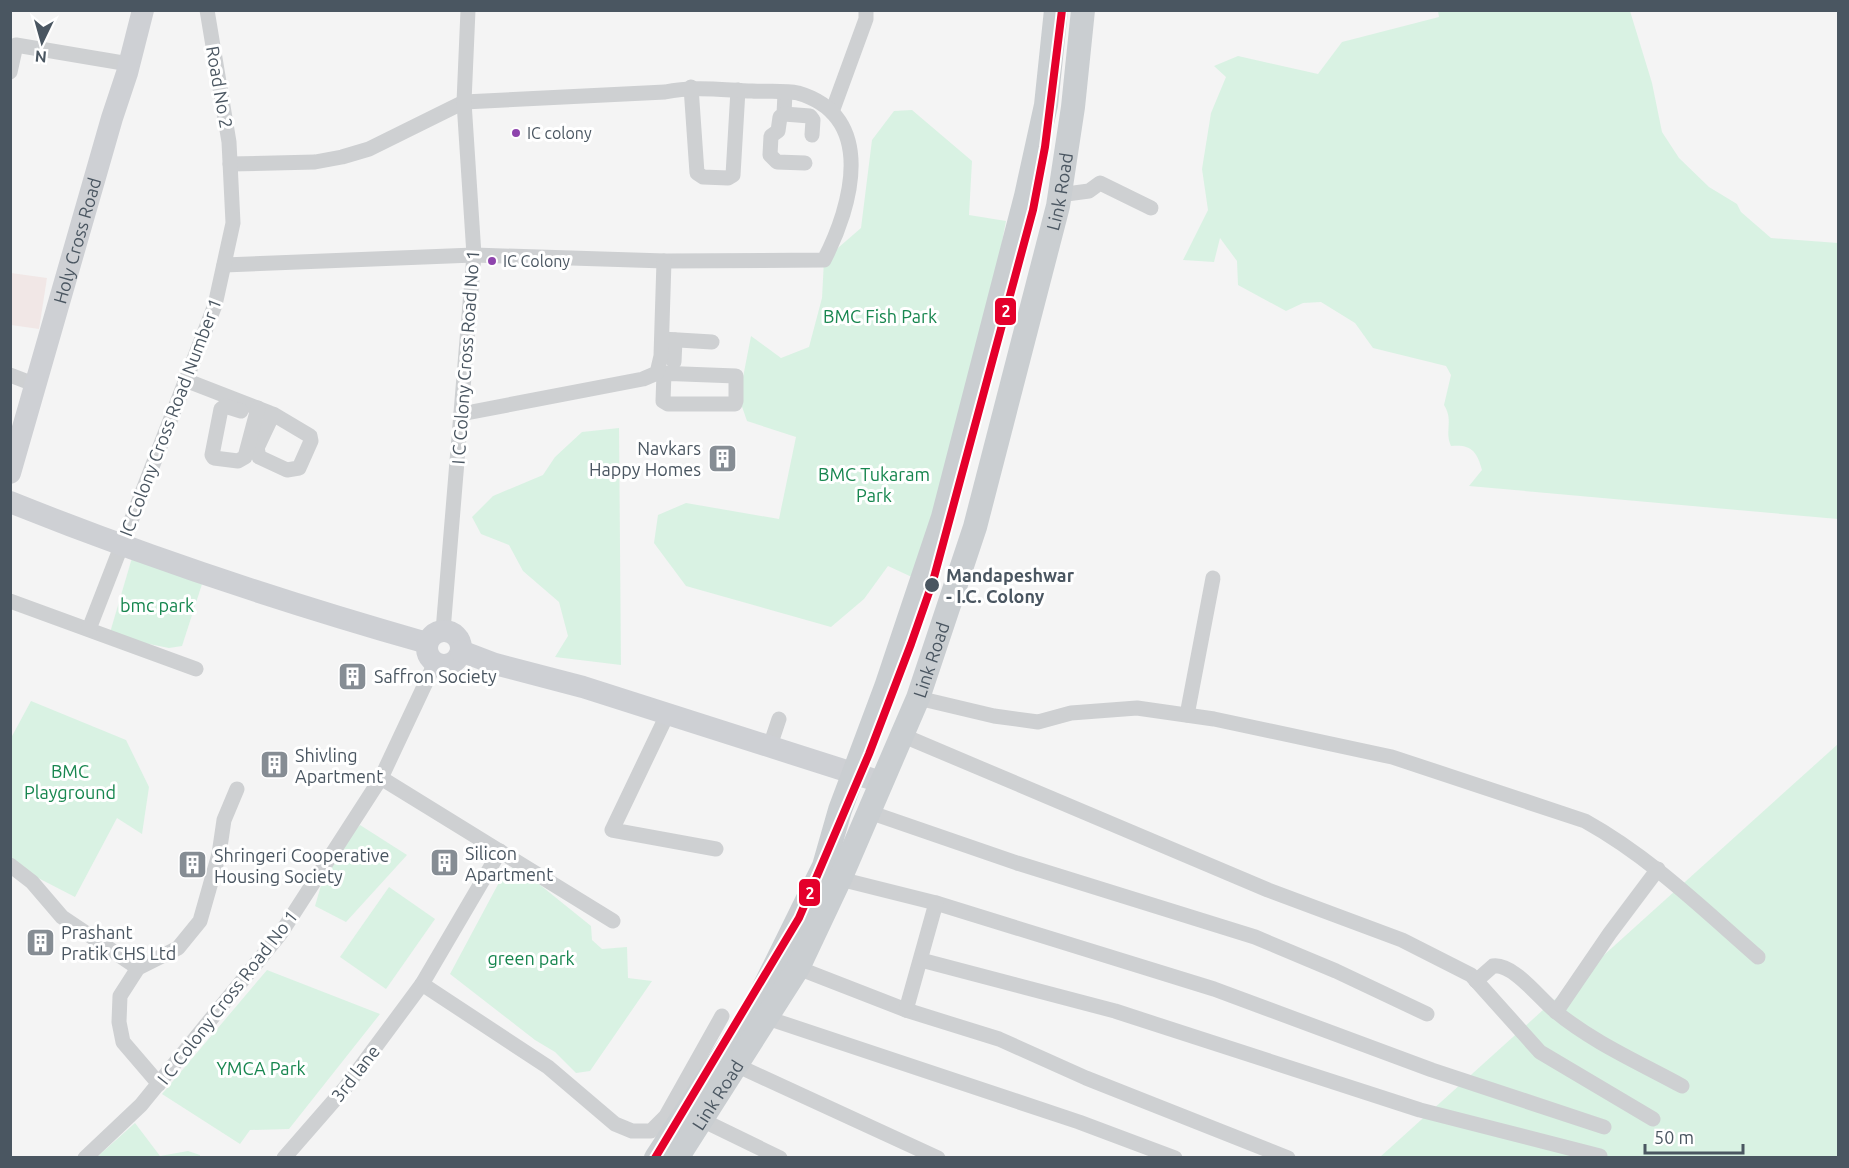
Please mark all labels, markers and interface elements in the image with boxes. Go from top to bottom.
north arrow [12,12,72,72]
street label: Road No 2 [203,44,237,130]
text: N [34,47,47,66]
place label: IC colony [527,124,592,142]
marker: IC colony [510,127,522,139]
street label: Link Road [1042,151,1076,233]
street label: Holy Cross Road [49,175,104,306]
street label: I C Colony Cross Road No 1 [448,249,482,465]
place label: IC Colony [503,252,570,270]
marker: IC Colony [486,255,498,267]
street label: IC Colony Cross Road Number 1 [115,295,225,539]
line badge: 2 [994,297,1017,326]
text: 2 [1001,302,1011,320]
park label: BMC Fish Park [823,306,937,326]
place label: Navkars Happy Homes [589,438,701,479]
building icon: Navkars Happy Homes [706,442,738,474]
park label: BMC Tukaram Park [818,464,930,505]
place label: Mandapeshwar - I.C. Colony [946,565,1075,606]
marker: Mandapeshwar - I.C. Colony [923,576,941,594]
park label: bmc park [120,595,194,615]
street label: Link Road [909,619,953,700]
building icon: Saffron Society [337,660,369,692]
place label: Saffron Society [374,666,497,686]
place label: Shivling Apartment [295,745,383,786]
building icon: Shivling Apartment [258,749,290,781]
park label: BMC Playground [24,761,116,802]
place label: Silicon Apartment [465,843,553,884]
place label: Shringeri Cooperative Housing Society [214,845,389,886]
building icon: Silicon Apartment [428,847,460,879]
building icon: Shringeri Cooperative Housing Society [177,849,209,881]
line badge: 2 [798,878,821,907]
text: 2 [805,884,815,902]
street label: I C Colony Cross Road No 1 [153,906,301,1088]
place label: Prashant Pratik CHS Ltd [61,922,176,963]
building icon: Prashant Pratik CHS Ltd [24,926,56,958]
park label: green park [487,948,575,968]
street label: 3rd lane [327,1041,383,1105]
street label: Link Road [688,1056,747,1133]
park label: YMCA Park [216,1058,306,1078]
scale bar [1645,1117,1742,1155]
text: 50 m [1654,1127,1694,1147]

